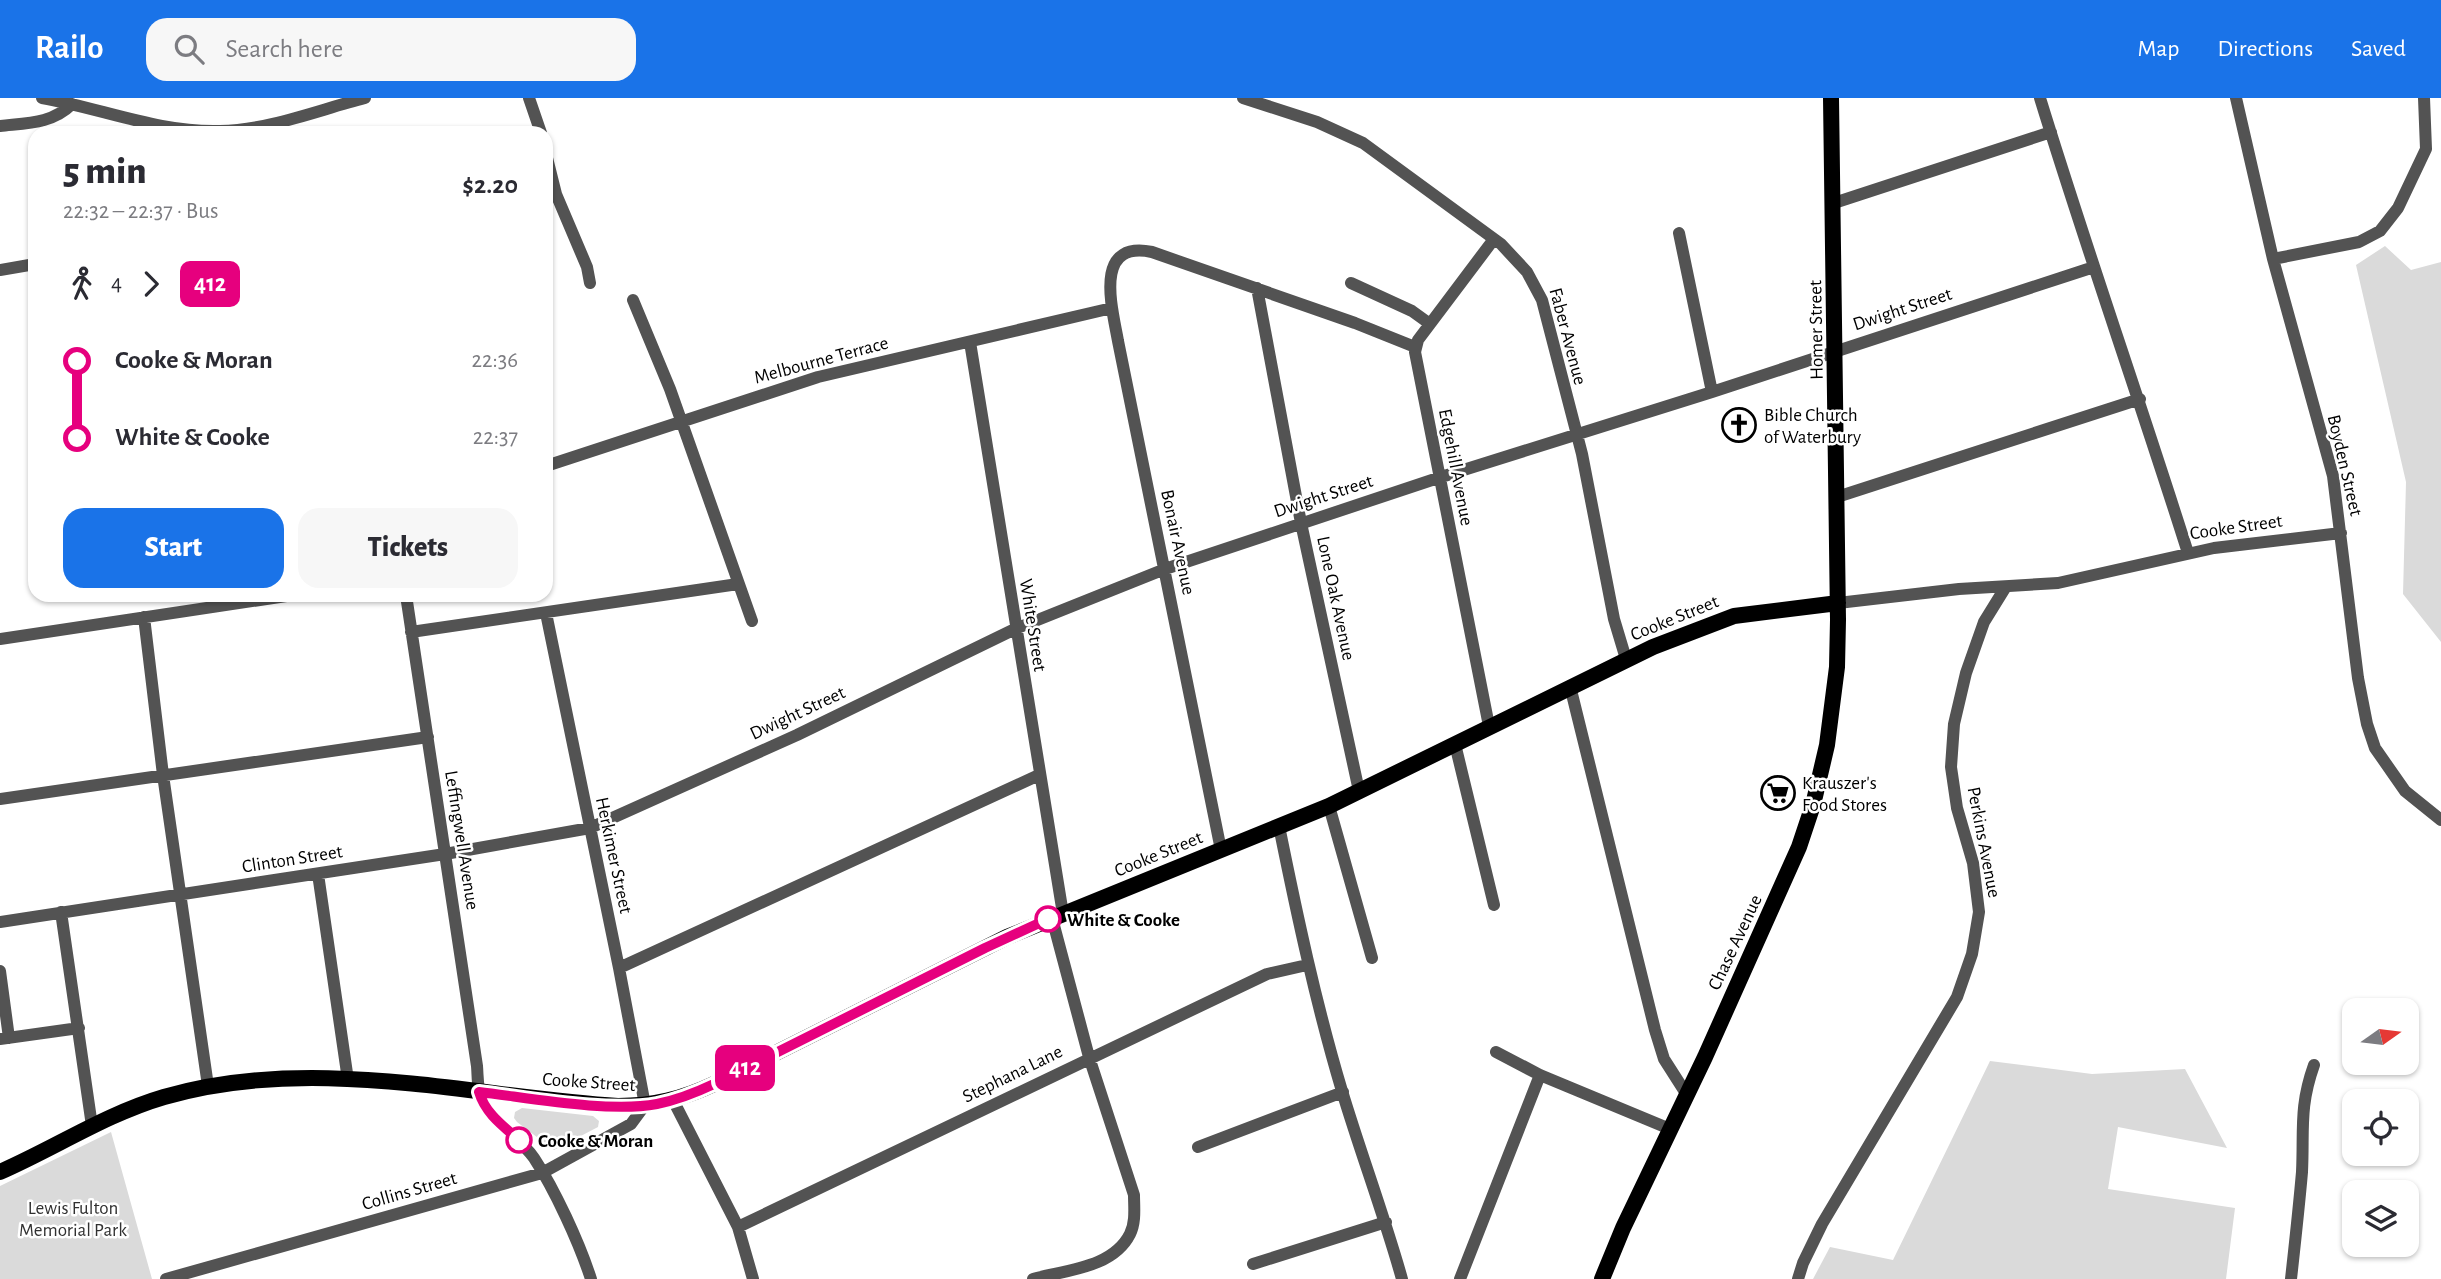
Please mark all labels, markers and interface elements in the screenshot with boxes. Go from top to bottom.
search box [146,18,636,81]
icon: search [170,30,208,68]
text: Railo [35,32,104,65]
text: Search here [226,36,343,62]
text: Map [2137,37,2179,61]
text: Directions [2217,37,2313,61]
text: Saved [2351,37,2406,61]
text: 5 min [63,153,147,191]
text: $2.20 [462,172,518,198]
text: 22:32 – 22:37 · Bus [63,200,218,223]
icon: walk [63,265,101,303]
icon: forward [132,265,170,303]
text: 4 [111,272,122,295]
text: 412 [194,272,226,296]
street label: Homer Street [1806,280,1827,380]
street label: Dwight Street [1851,285,1954,334]
street label: Faber Avenue [1545,286,1590,387]
street label: Melbourne Terrace [752,333,891,388]
text: Cooke & Moran [115,347,273,373]
text: 22:36 [472,349,518,372]
church icon: Bible Church of Waterbury [1720,406,1758,444]
place label: Bible Church of Waterbury [1764,406,1861,447]
street label: Edgehill Avenue [1435,407,1476,527]
street label: Boyden Street [2324,413,2365,518]
text: White & Cooke [115,424,270,450]
text: 22:37 [473,426,518,449]
street label: Dwight Street [1272,472,1375,521]
street label: Bonair Avenue [1157,488,1198,597]
button: Start [63,508,284,588]
button: Tickets [298,508,518,588]
street label: Cooke Street [2189,512,2284,543]
street label: Lone Oak Avenue [1313,534,1358,662]
street label: White Street [1016,577,1049,673]
street label: Cooke Street [1628,592,1721,645]
street label: Dwight Street [747,683,848,744]
street label: Leffingwell Avenue [441,769,482,911]
supermarket icon: Krauszer's Food Stores [1759,774,1797,812]
place label: Krauszer's Food Stores [1802,774,1887,815]
street label: Perkins Avenue [1963,785,2004,899]
street label: Herkimer Street [592,795,635,915]
street label: Cooke Street [1112,828,1205,881]
street label: Clinton Street [241,842,344,877]
street label: Chase Avenue [1705,892,1766,993]
marker: White & Cooke [1035,906,1061,932]
place label: White & Cooke [1067,911,1180,930]
north arrow [2342,998,2418,1074]
map controls [2342,998,2419,1257]
street label: Stephana Lane [960,1042,1066,1107]
line badge: 412 [705,1045,785,1091]
text: 412 [729,1056,761,1080]
street label: Cooke Street [542,1070,636,1095]
button: locate [2342,1089,2419,1166]
marker: Cooke & Moran [506,1127,532,1153]
place label: Cooke & Moran [538,1132,653,1151]
street label: Collins Street [360,1169,459,1214]
button: layers [2342,1180,2419,1257]
park label: Lewis Fulton Memorial Park [19,1199,127,1240]

